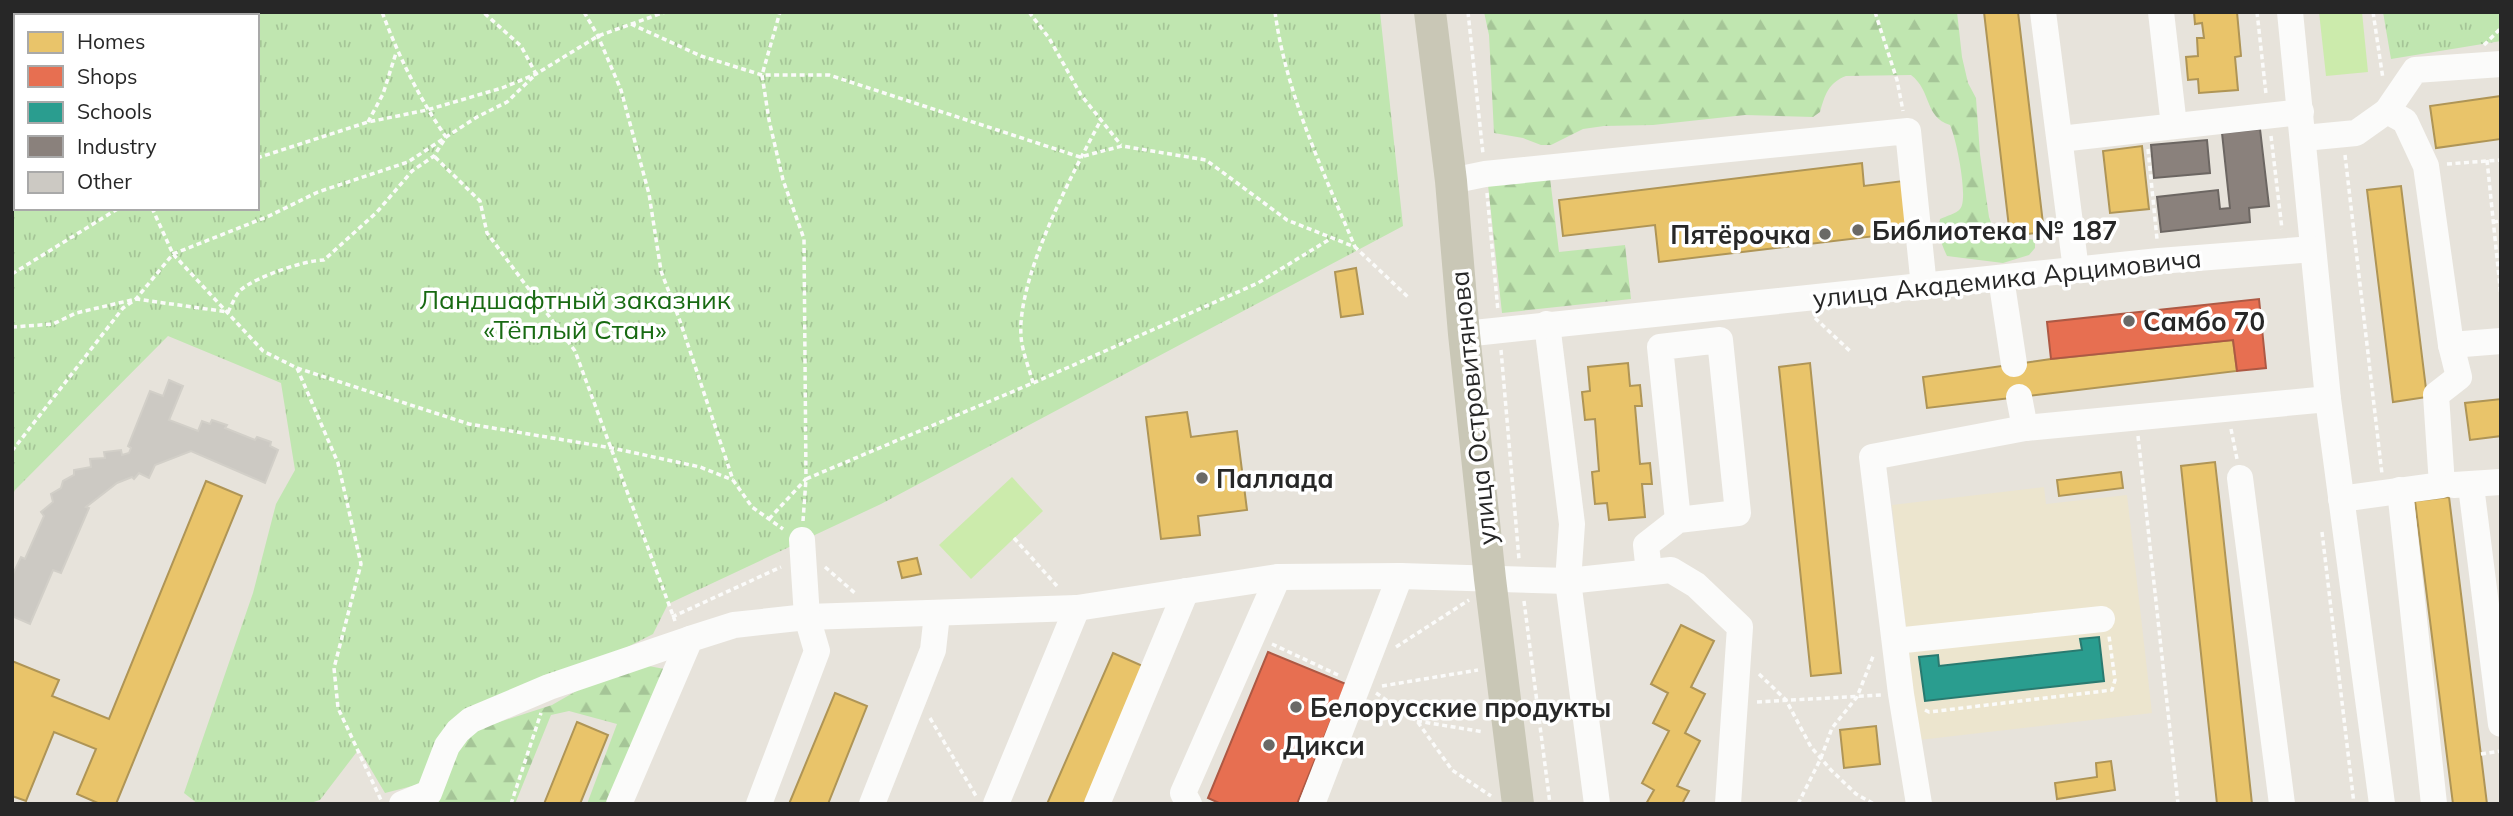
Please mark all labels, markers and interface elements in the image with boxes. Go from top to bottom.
legend [14,14,259,210]
text: Homes [77,28,145,54]
text: Shops [77,63,137,89]
text: Schools [77,98,152,124]
text: Industry [77,133,157,159]
text: Other [77,168,132,194]
place label: Библиотека № 187 [1872,214,2117,247]
place label: Пятёрочка [1670,218,1811,251]
marker: Библиотека № 187 [1850,222,1866,238]
marker: Пятёрочка [1817,226,1833,242]
street label: улица Академика Арцимовича [1811,241,2203,315]
street label: улица Островитянова [1442,269,1504,547]
park label: Ландшафтный заказник «Тёплый Стан» [419,283,731,346]
place label: Самбо 70 [2143,305,2265,338]
marker: Самбо 70 [2121,313,2137,329]
place label: Паллада [1216,462,1334,495]
marker: Паллада [1194,470,1210,486]
place label: Белорусские продукты [1310,691,1611,724]
marker: Белорусские продукты [1288,699,1304,715]
place label: Дикси [1283,729,1365,762]
marker: Дикси [1261,737,1277,753]

